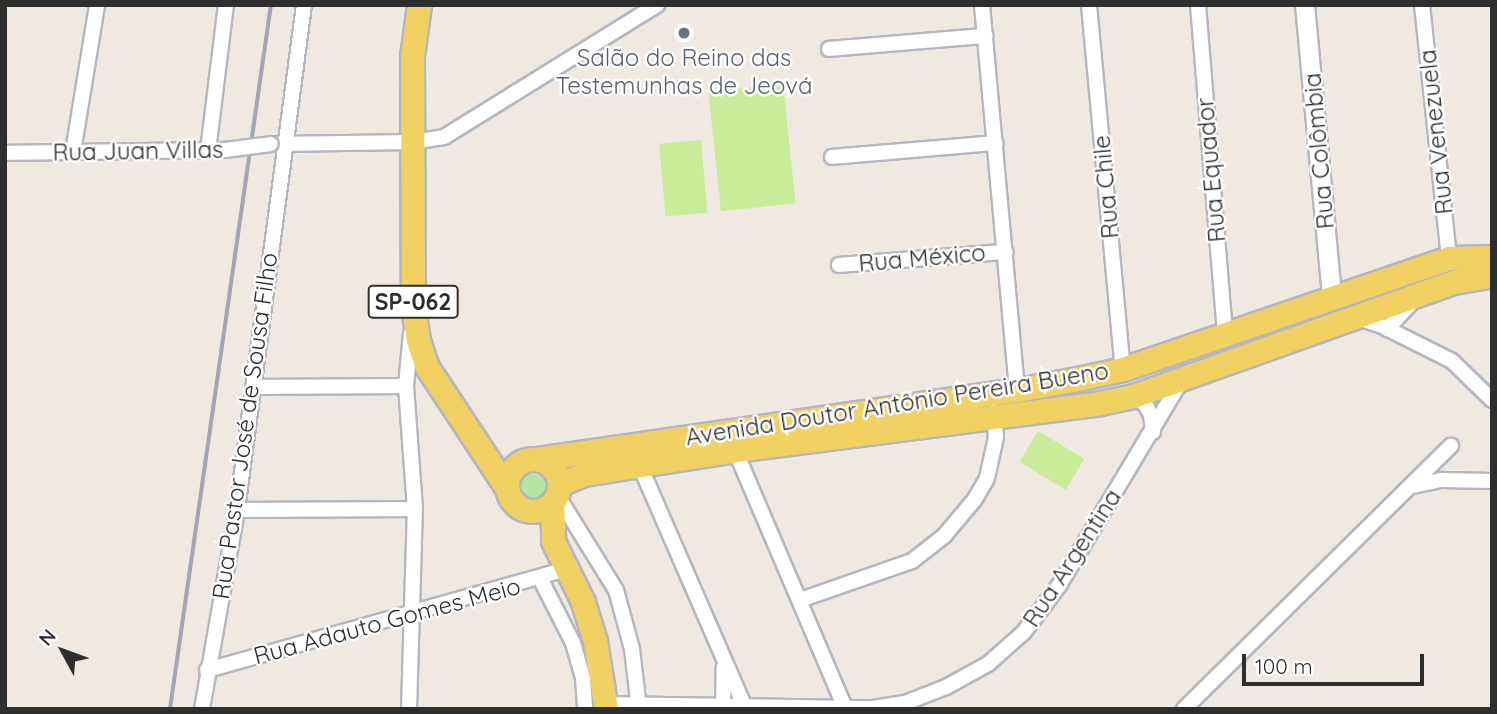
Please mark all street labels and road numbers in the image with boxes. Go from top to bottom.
street label: Rua Venezuela [1413,48,1459,216]
street label: Rua Colômbia [1298,72,1340,230]
street label: Rua Equador [1190,96,1232,244]
street label: Rua Chile [1087,134,1125,240]
street label: Rua Juan Villas [52,135,224,167]
street label: Rua México [857,238,987,278]
street label: Rua Pastor José de Sousa Filho [206,251,284,601]
road number: SP-062 [368,282,458,322]
street label: Avenida Doutor Antônio Pereira Bueno [683,356,1111,452]
street label: Rua Argentina [1017,484,1127,632]
street label: Rua Adauto Gomes Meio [250,571,524,671]

